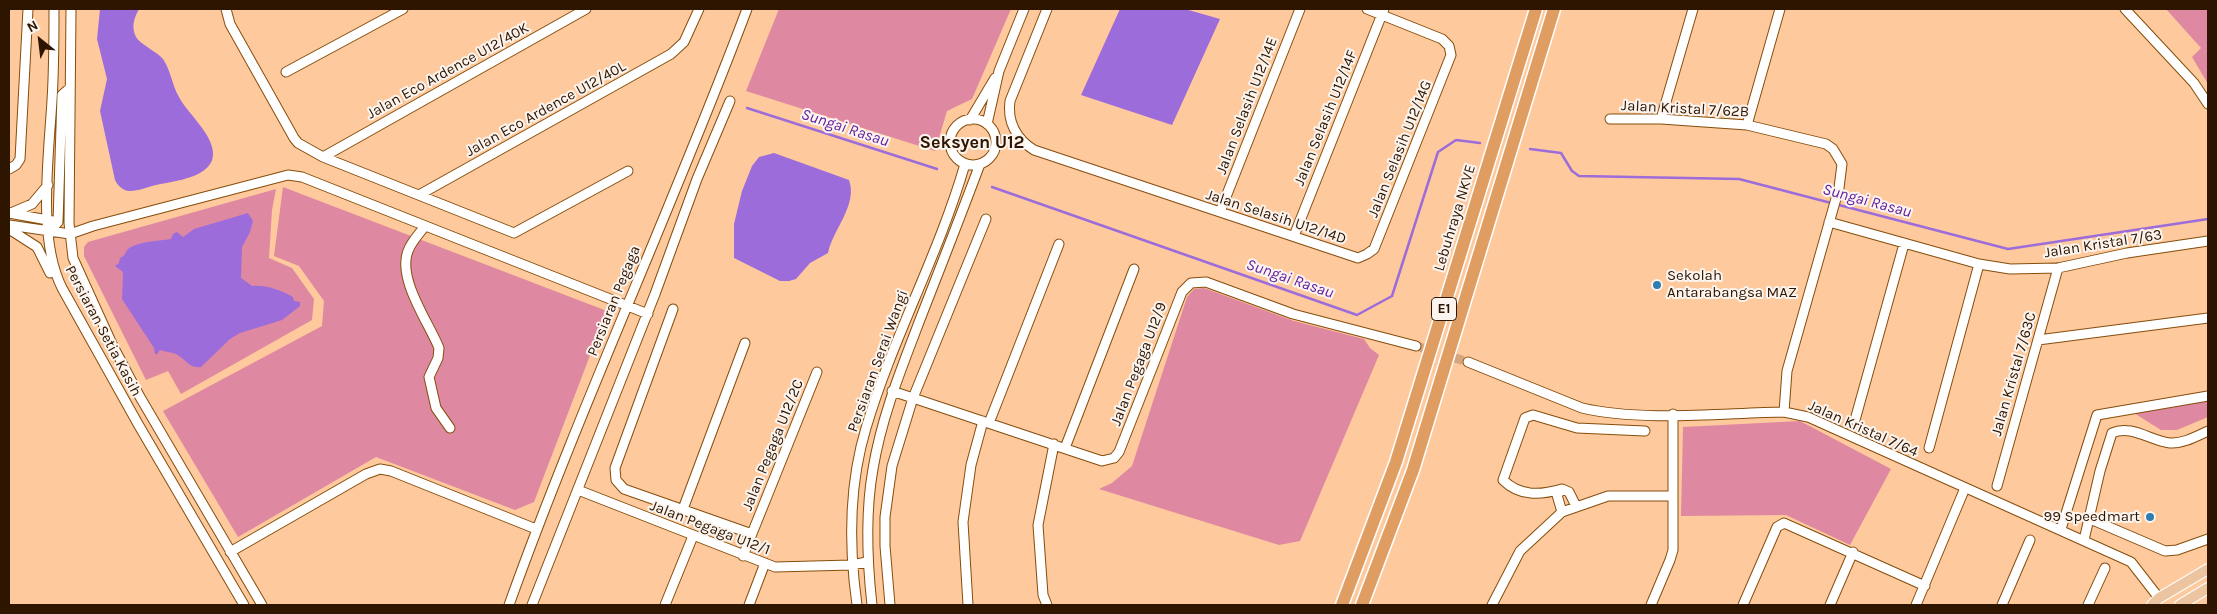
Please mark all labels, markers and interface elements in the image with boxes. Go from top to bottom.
north arrow [15,15,65,65]
text: N [24,17,41,36]
street label: Jalan Eco Ardence U12/40K [364,19,532,123]
street label: Jalan Selasih U12/14E [1213,35,1281,177]
street label: Jalan Selasih U12/14F [1291,48,1361,188]
street label: Jalan Eco Ardence U12/40L [463,57,629,161]
street label: Jalan Selasih U12/14G [1364,78,1436,220]
street label: Jalan Kristal 7/62B [1621,97,1749,121]
water label: Sungai Rasau [799,105,891,151]
district label: Seksyen U12 [920,132,1024,154]
street label: Lebuhraya NKVE [1430,163,1480,273]
water label: Sungai Rasau [1820,180,1914,222]
street label: Jalan Selasih U12/14D [1203,186,1349,248]
street label: Jalan Kristal 7/63 [2043,226,2163,262]
street label: Persiaran Pegaga [584,243,644,359]
water label: Sungai Rasau [1244,255,1336,303]
street label: Persiaran Setia Kasih [61,262,145,400]
place label: Sekolah Antarabangsa MAZ [1667,267,1797,302]
marker: Sekolah Antarabangsa MAZ [1651,279,1663,291]
street label: Persiaran Serai Wangi [844,287,912,435]
road number: E1 [1432,298,1456,320]
street label: Jalan Pegaga U12/9 [1107,300,1171,428]
street label: Jalan Kristal 7/63C [1988,310,2040,438]
street label: Jalan Pegaga U12/2C [738,377,808,513]
street label: Jalan Kristal 7/64 [1805,397,1921,461]
street label: Jalan Pegaga U12/1 [647,497,773,559]
place label: 99 Speedmart [2044,508,2140,526]
marker: 99 Speedmart [2144,511,2156,523]

